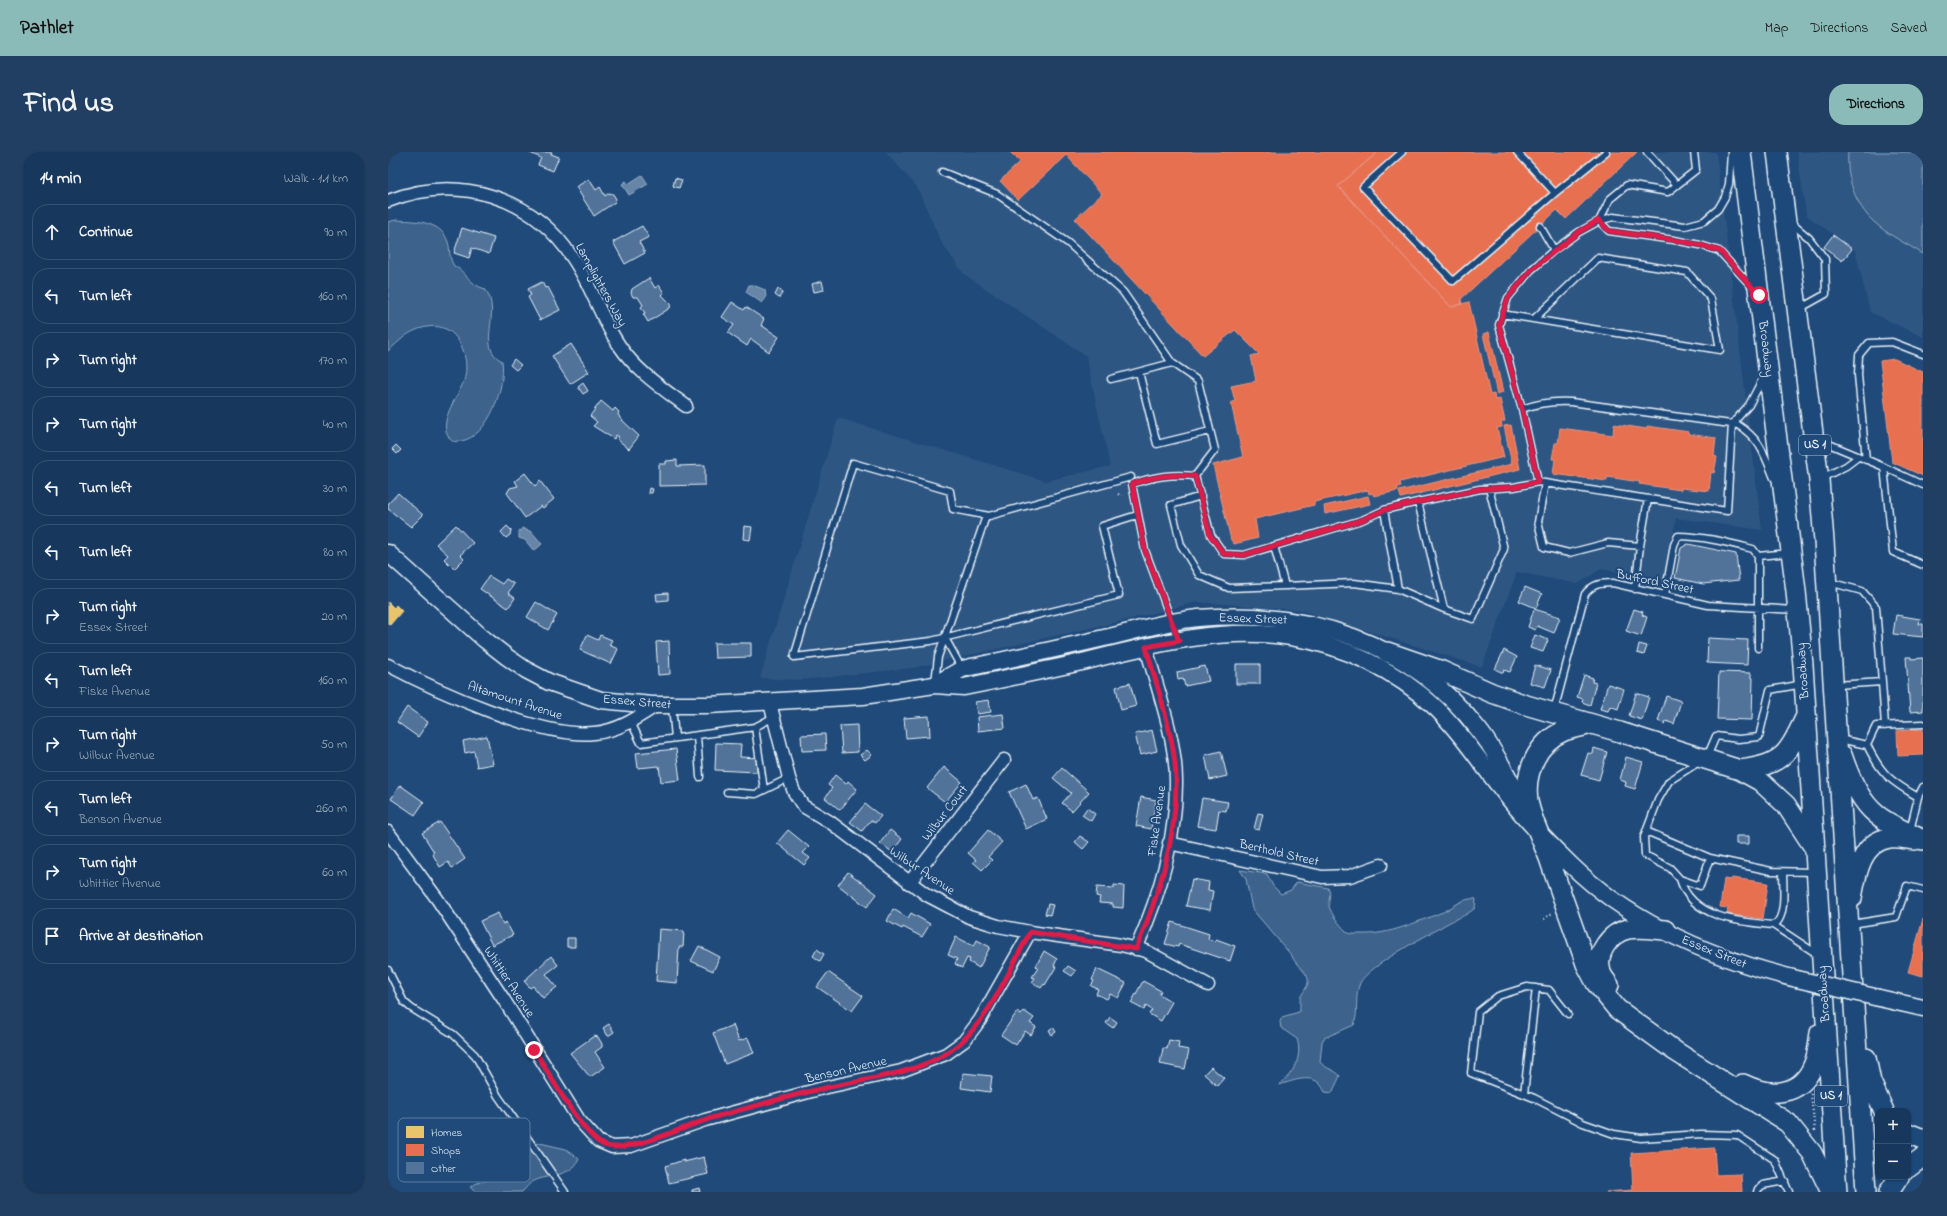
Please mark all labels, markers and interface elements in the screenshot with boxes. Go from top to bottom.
text: Pathlet [20,15,74,42]
text: Map [1765,18,1788,39]
text: Directions [1810,18,1868,39]
text: Saved [1890,18,1927,39]
text: Find us [24,84,114,125]
button: Directions [1829,84,1923,125]
text: 14 min [40,166,81,191]
text: Walk · 1.1 km [284,169,348,188]
icon: ahead [41,221,63,243]
text: Continue [79,221,133,243]
text: 90 m [324,223,347,242]
street label: Lamplighters Way [569,240,632,331]
icon: left [41,285,63,307]
text: Turn left [79,285,132,307]
route start [1750,286,1768,304]
text: 160 m [318,287,347,306]
street label: Broadway [1752,319,1779,378]
icon: right [41,349,63,371]
text: Turn right [79,349,137,371]
text: 170 m [319,351,347,370]
icon: right [41,413,63,435]
text: Turn right [79,413,137,435]
text: 40 m [323,415,347,434]
road number: US 1 [1799,435,1831,455]
icon: left [41,477,63,499]
text: Turn left [79,477,132,499]
text: 30 m [323,479,347,498]
icon: left [41,541,63,563]
text: Turn left [79,541,132,563]
text: 80 m [323,543,347,562]
street label: Bufford Street [1614,564,1696,600]
text: Turn right [79,596,137,618]
icon: right [41,605,63,627]
text: 20 m [322,607,347,626]
street label: Essex Street [1218,608,1288,630]
text: Essex Street [79,618,148,637]
street label: Broadway [1792,642,1816,701]
text: Turn left [79,660,132,682]
icon: left [41,669,63,691]
text: 160 m [318,671,347,690]
street label: Altamount Avenue [465,677,565,725]
text: Fiske Avenue [79,682,150,701]
street label: Essex Street [602,690,673,715]
text: Turn right [79,724,137,746]
icon: right [41,733,63,755]
text: 50 m [321,735,347,754]
text: Wilbur Avenue [79,746,155,765]
street label: Wilbur Court [917,780,973,845]
street label: Fiske Avenue [1143,784,1171,858]
text: Turn left [79,788,132,810]
icon: left [41,797,63,819]
text: 260 m [316,799,347,818]
text: Benson Avenue [79,810,162,829]
street label: Berthold Street [1236,834,1321,872]
street label: Wilbur Avenue [885,842,959,900]
text: Turn right [79,852,137,874]
icon: right [41,861,63,883]
text: 60 m [322,863,347,882]
text: Whittier Avenue [79,874,161,893]
icon: arrive [41,925,63,947]
text: Arrive at destination [79,925,203,947]
street label: Essex Street [1679,930,1750,974]
street label: Whittier Avenue [479,943,539,1022]
street label: Broadway [1813,965,1837,1024]
route end [525,1041,543,1059]
street label: Benson Avenue [803,1051,889,1089]
road number: US 1 [1815,1086,1847,1106]
map controls [1875,1108,1911,1180]
button: + [1875,1108,1911,1144]
legend [398,1118,530,1182]
text: Homes [431,1125,463,1141]
text: Shops [431,1143,461,1159]
button: − [1875,1144,1911,1180]
text: Other [431,1161,456,1177]

